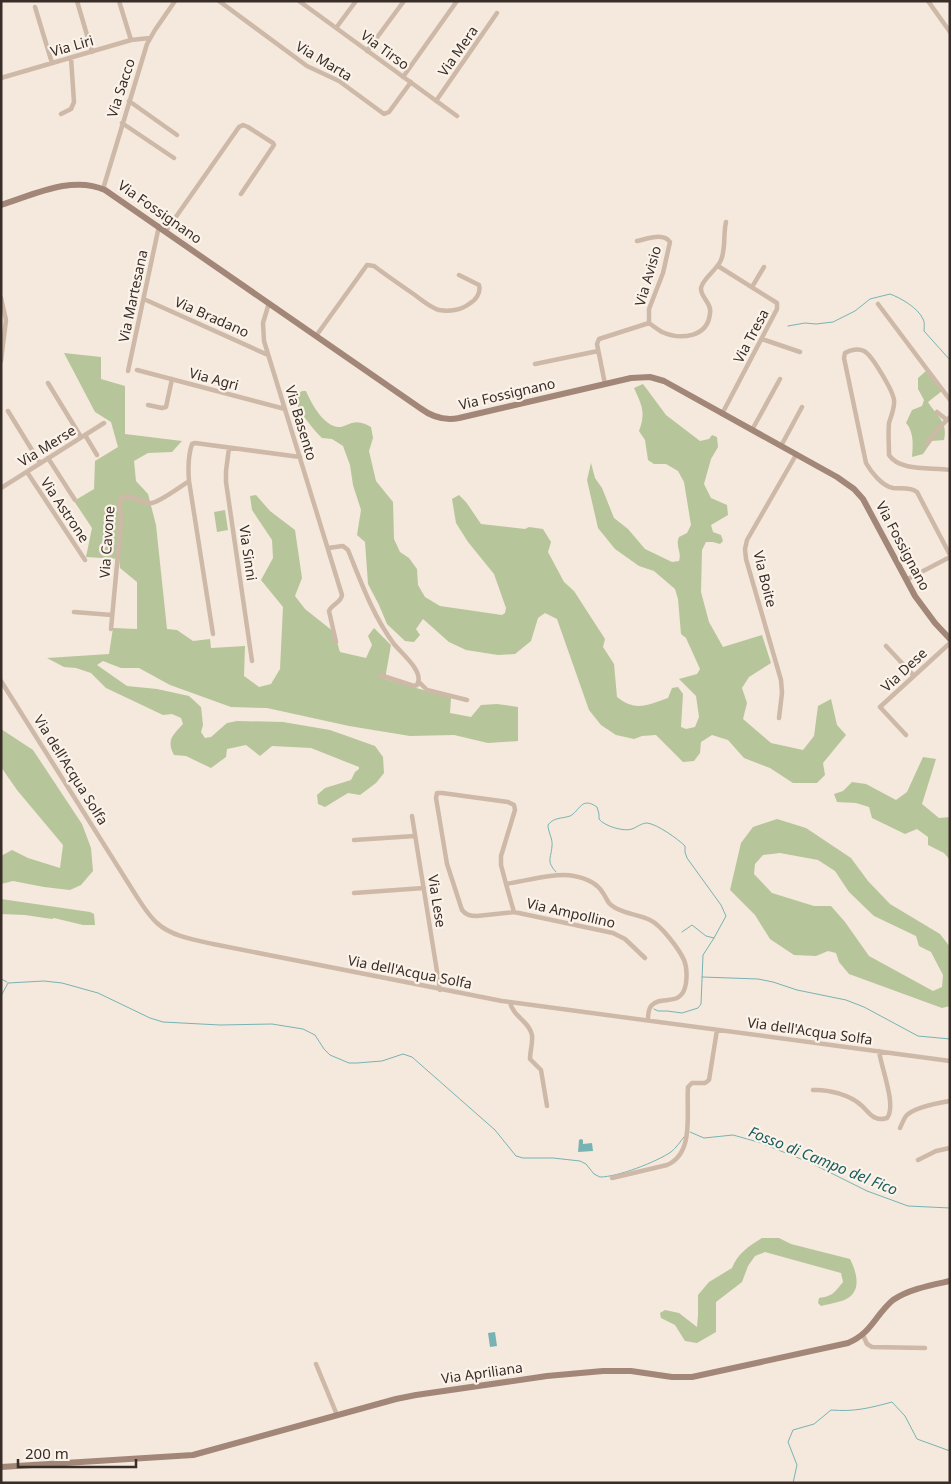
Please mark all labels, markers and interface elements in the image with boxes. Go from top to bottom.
street label: Via Mera [433,22,482,80]
street label: Via Tirso [357,25,413,74]
street label: Via Liri [48,30,96,61]
street label: Via Marta [292,36,356,85]
street label: Via Sacco [102,56,139,120]
street label: Via Fossignano [114,176,206,248]
street label: Via Avisio [630,243,665,308]
street label: Via Martesana [113,248,152,344]
street label: Via Bradano [172,292,252,341]
street label: Via Tresa [728,305,773,366]
street label: Via Agri [187,363,241,394]
street label: Via Fossignano [457,373,557,414]
street label: Via Basento [281,383,322,463]
street label: Via Merse [14,420,79,471]
street label: Via Astrone [37,473,94,546]
street label: Via Fossignano [872,498,935,594]
street label: Via Cavone [95,505,119,579]
street label: Via Sinni [235,524,262,582]
street label: Via Boite [749,549,782,609]
street label: Via Dese [877,643,931,696]
street label: Via dell'Acqua Solfa [30,711,113,828]
street label: Via Lese [424,873,451,929]
street label: Via Ampollino [525,893,617,932]
street label: Via dell'Acqua Solfa [346,950,474,993]
street label: Via dell'Acqua Solfa [746,1012,874,1049]
water label: Fosso di Campo del Fico [746,1121,901,1199]
street label: Via Apriliana [440,1357,524,1388]
scale bar [18,1436,135,1468]
text: 200 m [25,1443,69,1463]

